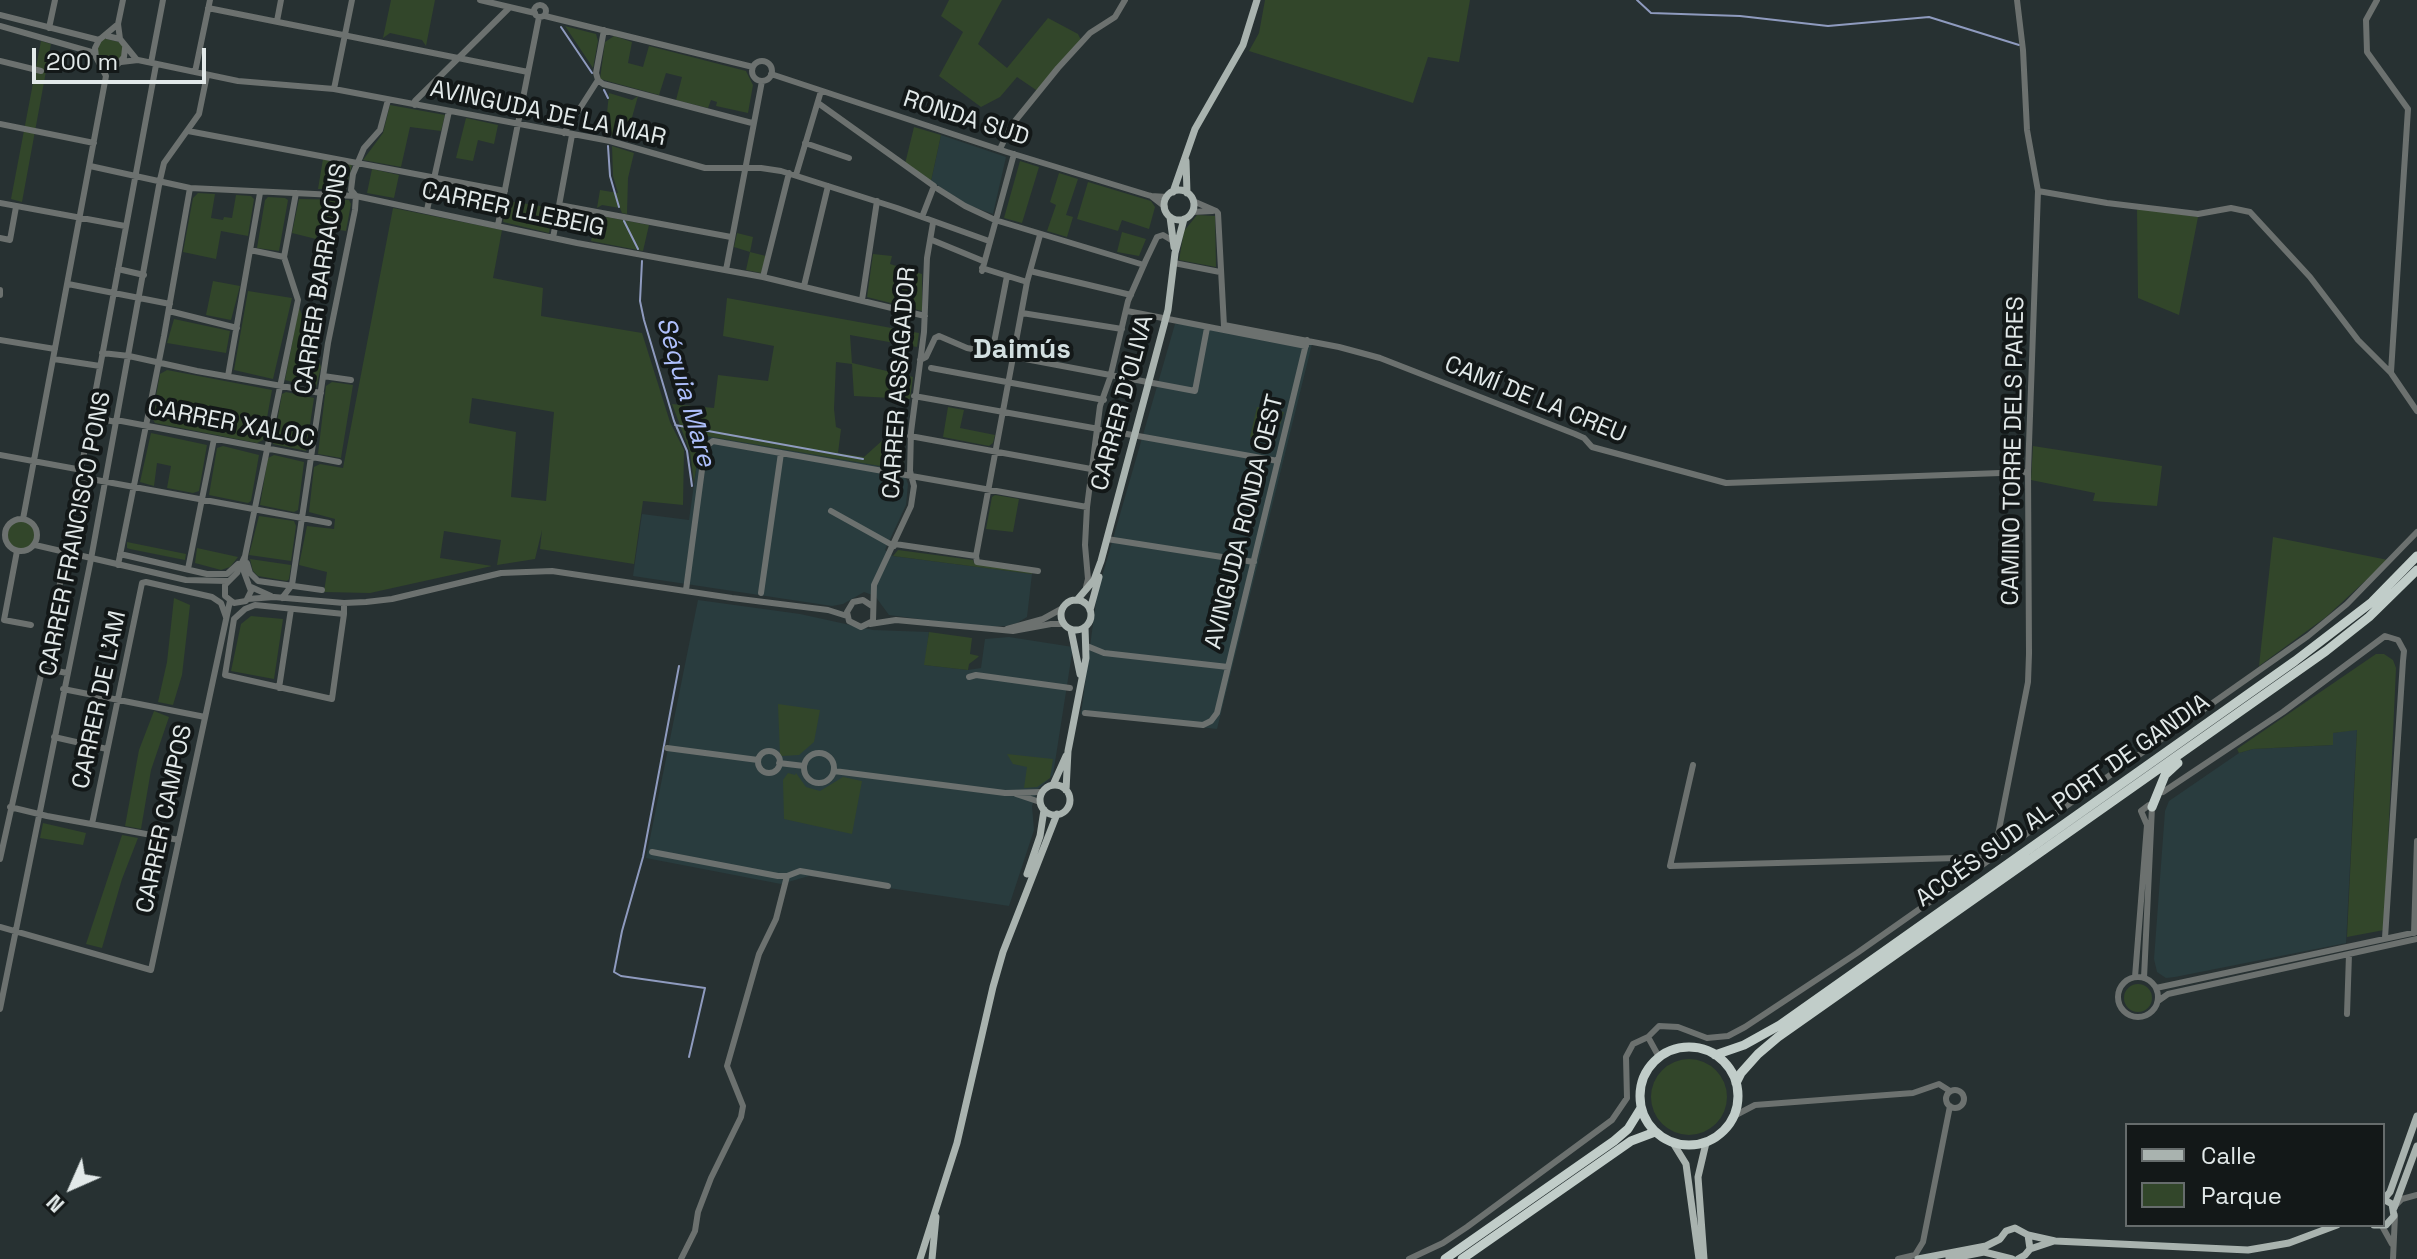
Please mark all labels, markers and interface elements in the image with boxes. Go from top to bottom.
scale bar [36,32,210,82]
text: 200 m [46,46,118,77]
street label: AVINGUDA DE LA MAR [427,75,669,153]
street label: RONDA SUD [899,85,1033,153]
street label: CARRER BARRACONS [290,161,354,397]
street label: CARRER LLEBEIG [419,177,607,243]
street label: CARRER ASSAGADOR [878,266,922,500]
street label: CAMINO TORRE DELS PARES [1997,296,2031,606]
street label: CARRER D'OLIVA [1086,312,1160,494]
water label: Séquia Mare [649,314,721,470]
district label: Daimús [973,333,1071,367]
street label: CAMÍ DE LA CREU [1440,350,1630,450]
street label: CARRER FRANCISCO PONS [34,389,118,679]
street label: AVINGUDA RONDA OEST [1199,392,1291,652]
street label: CARRER XALOC [145,394,317,454]
street label: CARRER DE L'AM [67,608,133,792]
street label: ACCÉS SUD AL PORT DE GANDIA [1910,688,2216,914]
street label: CARRER CAMPOS [131,722,199,916]
legend [2125,1123,2385,1227]
text: Calle [2201,1140,2256,1171]
north arrow [32,1147,112,1227]
text: Parque [2201,1180,2282,1211]
text: N [40,1189,70,1219]

